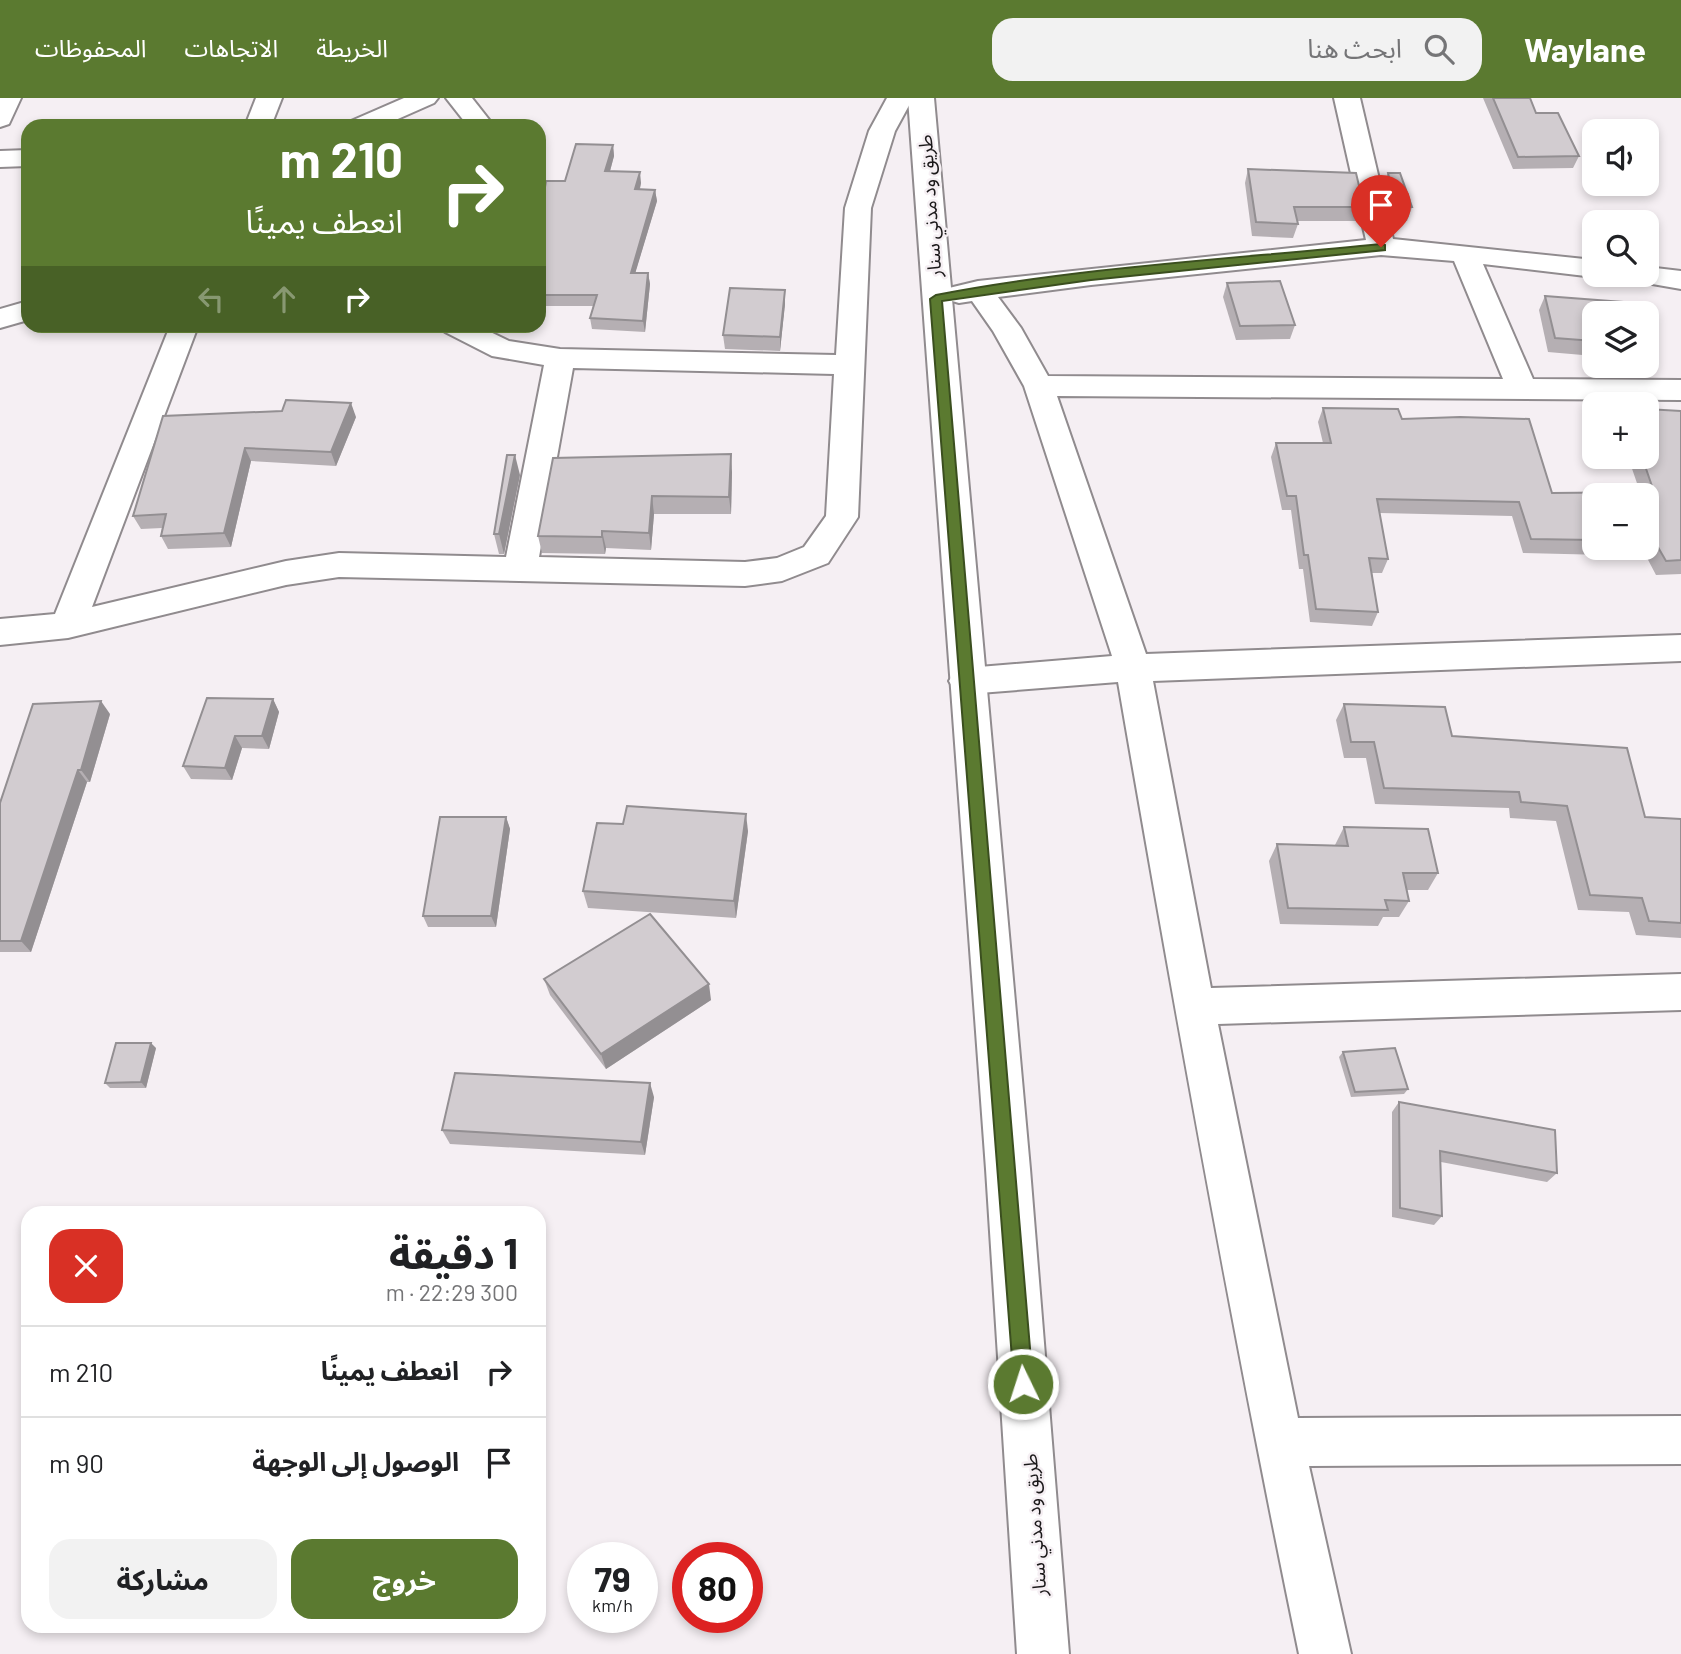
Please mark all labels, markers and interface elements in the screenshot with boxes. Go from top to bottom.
search box [992,18,1482,81]
text: Waylane [1524,29,1646,69]
icon: search [1420,30,1458,68]
text: ابحث هنا [1307,32,1402,63]
text: المحفوظات [35,33,146,62]
text: الاتجاهات [184,33,278,62]
text: الخريطة [316,33,388,62]
map controls [1582,119,1659,560]
button: sound [1582,119,1659,196]
text: 210 m [280,129,403,188]
street label: طريق ود مدني سنار [913,133,950,279]
icon: right [427,147,518,238]
pin [1351,175,1411,247]
icon: arrive [1362,186,1400,224]
text: انعطف يمينًا [246,201,403,239]
button: search [1582,210,1659,287]
icon: left [192,280,230,318]
icon: ahead [265,280,303,318]
icon: right [338,280,376,318]
button: layers [1582,301,1659,378]
button: + [1582,392,1659,469]
button: − [1582,483,1659,560]
text: 1 دقيقة [389,1227,518,1277]
button: close [49,1229,123,1303]
text: 300 m · 22:29 [386,1278,518,1306]
position arrow [986,1347,1060,1421]
icon: right [480,1353,518,1391]
text: انعطف يمينًا [321,1354,459,1385]
text: 210 m [49,1356,113,1387]
icon: arrive [480,1444,518,1482]
text: الوصول إلى الوجهة [252,1445,459,1476]
text: 90 m [49,1447,104,1478]
street label: طريق ود مدني سنار [1018,1452,1055,1598]
button: مشاركة [49,1539,277,1619]
button: خروج [291,1539,518,1619]
speed limit sign: 80 [672,1542,763,1633]
text: 79 [595,1557,630,1599]
text: km/h [592,1594,633,1616]

